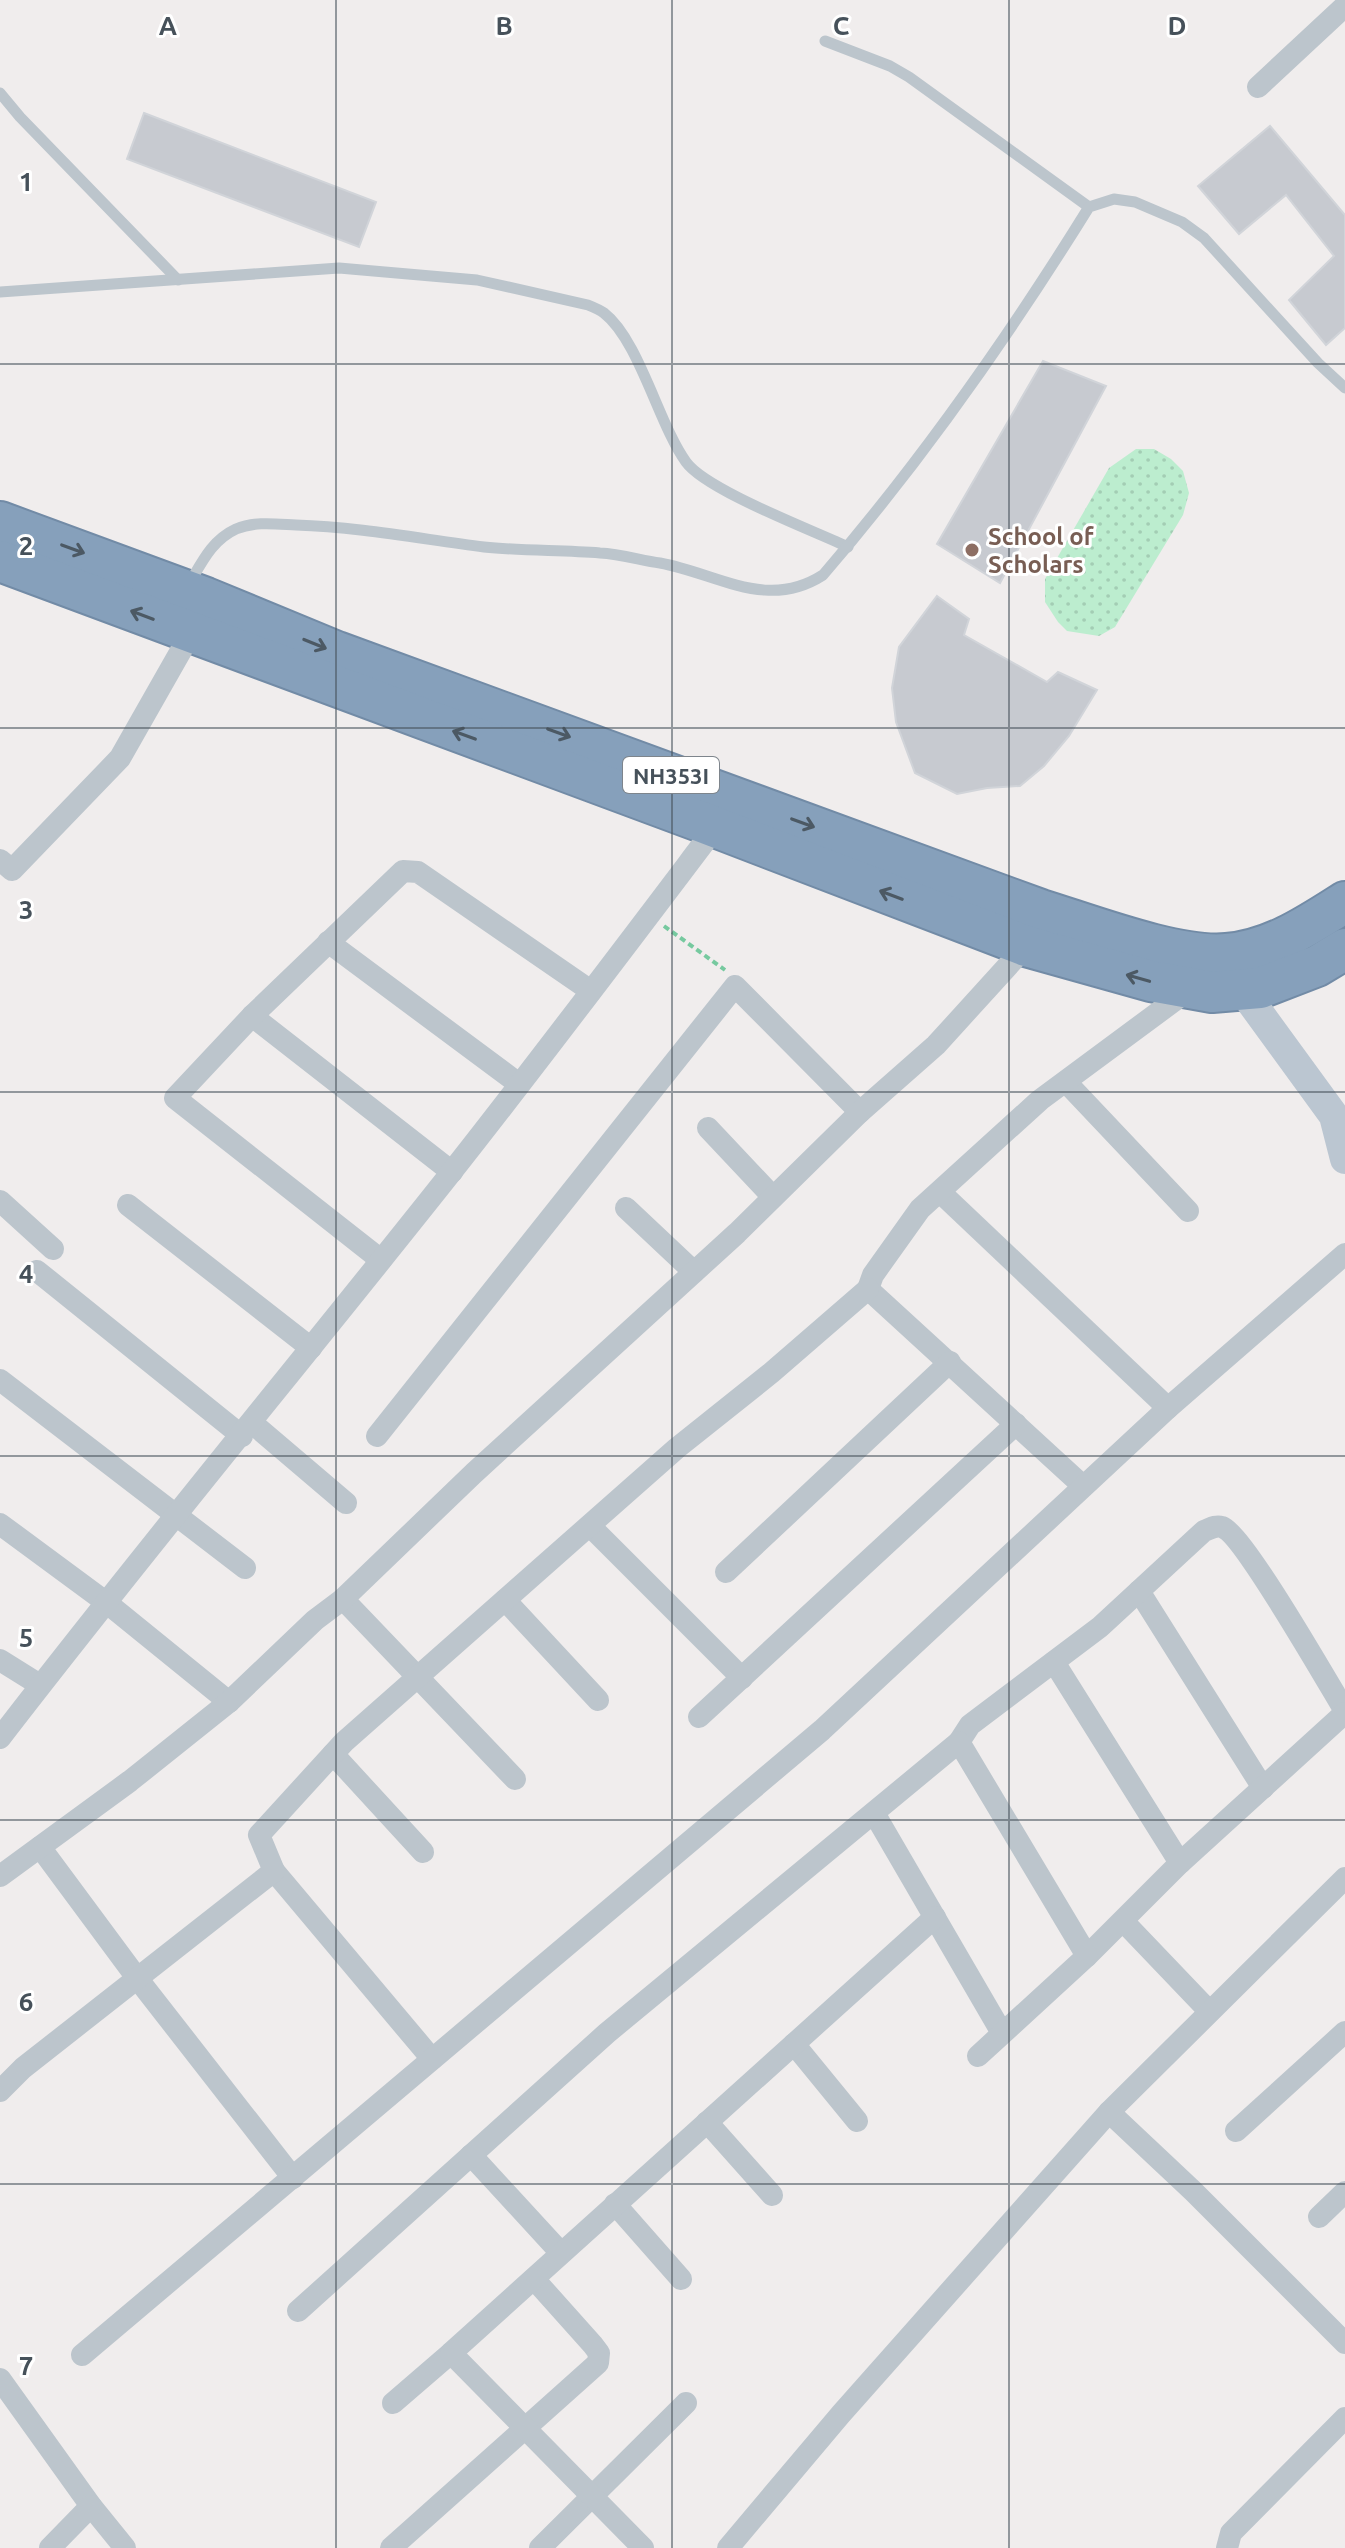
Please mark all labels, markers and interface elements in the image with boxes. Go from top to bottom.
text: A [159,11,178,40]
text: B [495,11,513,40]
text: C [833,11,850,40]
text: D [1168,11,1186,40]
text: 1 [19,167,33,196]
place label: School of Scholars [988,523,1095,578]
text: 2 [19,531,33,560]
marker: School of Scholars [963,541,981,559]
one-way arrow [60,543,85,557]
one-way arrow [130,607,155,621]
one-way arrow [302,637,327,652]
one-way arrow [453,727,477,741]
one-way arrow [546,727,571,741]
road number: NH353I [623,757,719,793]
one-way arrow [790,817,815,832]
one-way arrow [879,887,904,901]
text: 3 [19,895,33,924]
one-way arrow [1125,969,1151,984]
text: 4 [19,1259,33,1288]
text: 5 [19,1623,33,1652]
text: 6 [19,1987,33,2016]
text: 7 [19,2351,33,2380]

